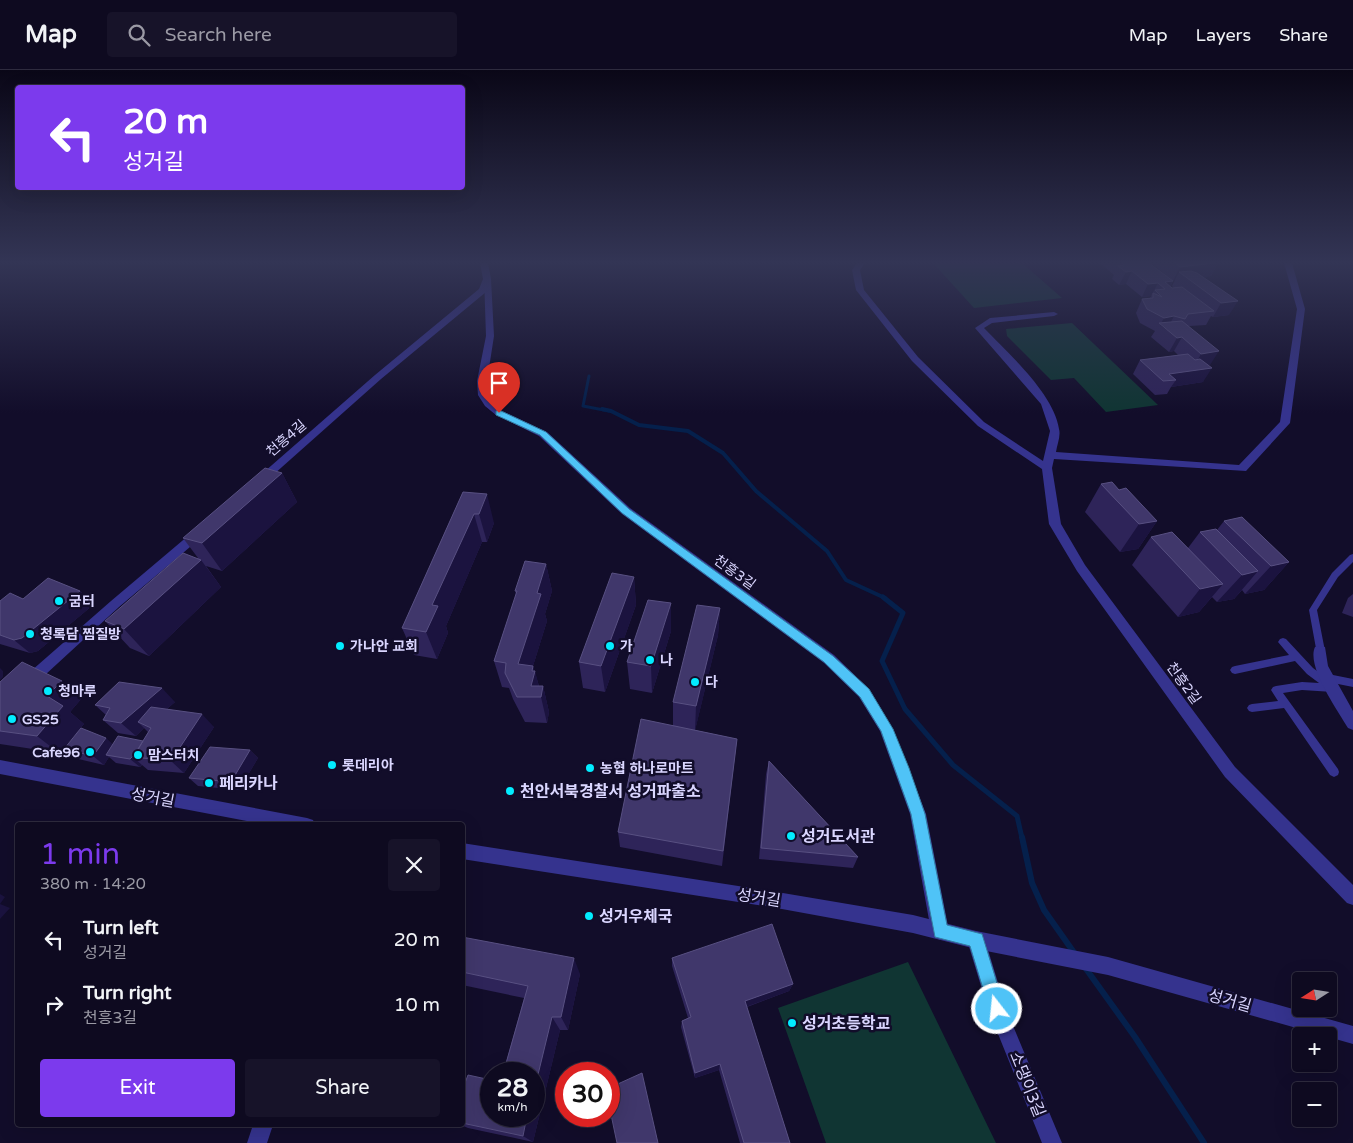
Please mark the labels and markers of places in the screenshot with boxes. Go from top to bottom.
pin [478,362,520,413]
place label: 굼터 [69,593,95,610]
marker: 굼터 [53,595,65,607]
place label: 청록담 찜질방 [40,626,121,643]
marker: 청록담 찜질방 [24,628,36,640]
place label: 가나안 교회 [350,638,418,655]
place label: 가 [620,638,633,655]
marker: 가나안 교회 [334,640,346,652]
marker: 가 [604,640,616,652]
place label: 나 [660,652,673,669]
marker: 나 [644,654,656,666]
place label: 다 [705,674,718,691]
marker: 다 [689,676,701,688]
place label: 청마루 [58,683,97,700]
marker: 청마루 [42,685,54,697]
place label: GS25 [22,711,59,728]
marker: GS25 [6,713,18,725]
place label: Cafe96 [32,744,80,761]
marker: Cafe96 [84,746,96,758]
place label: 맘스터치 [148,747,200,764]
marker: 맘스터치 [132,749,144,761]
place label: 롯데리아 [342,757,394,774]
marker: 롯데리아 [326,759,338,771]
place label: 농협 하나로마트 [600,760,694,777]
marker: 농협 하나로마트 [584,762,596,774]
place label: 페리카나 [219,774,278,794]
marker: 페리카나 [203,777,215,789]
place label: 천안서북경찰서 성거파출소 [520,782,701,802]
marker: 천안서북경찰서 성거파출소 [504,785,516,797]
place label: 성거도서관 [801,827,875,847]
marker: 성거도서관 [785,830,797,842]
place label: 성거우체국 [599,907,673,927]
marker: 성거우체국 [583,910,595,922]
place label: 성거초등학교 [802,1014,891,1034]
marker: 성거초등학교 [786,1017,798,1029]

